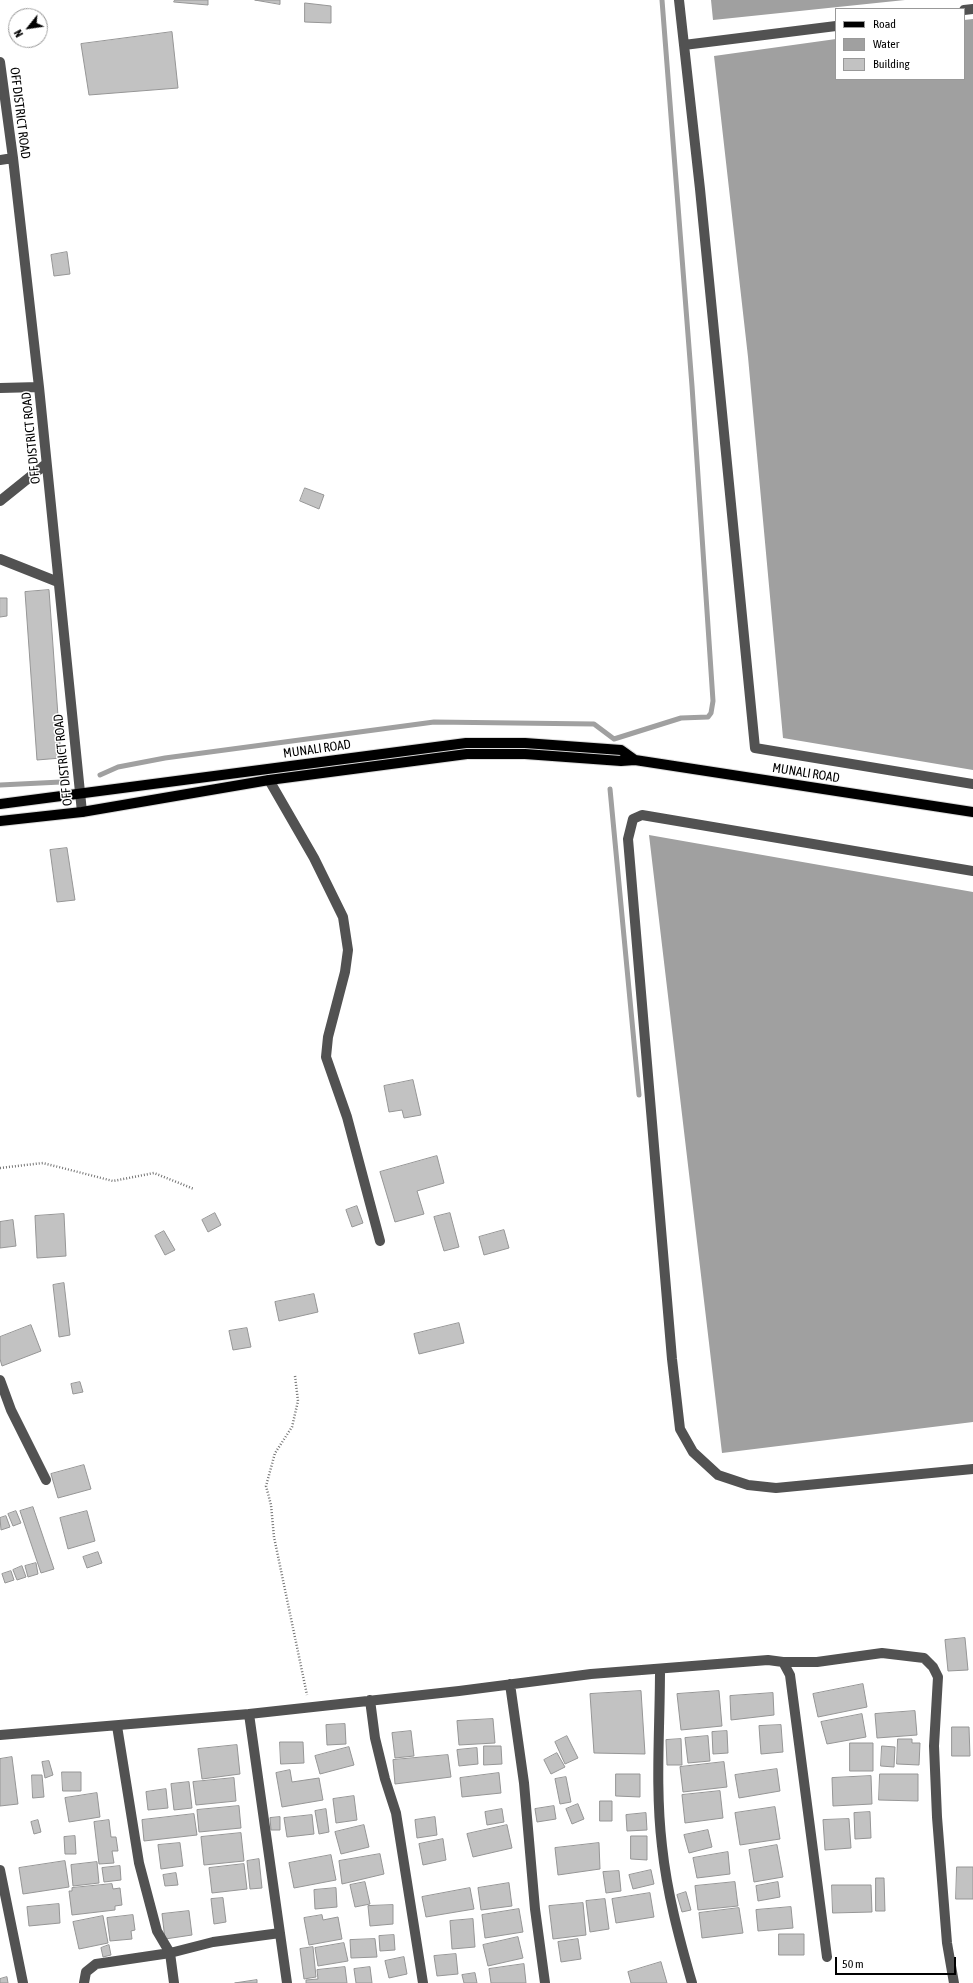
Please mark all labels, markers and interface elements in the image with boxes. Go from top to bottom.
north arrow [8,8,48,48]
legend [835,8,965,80]
text: Road [873,17,896,31]
text: N [12,28,25,39]
text: Water [873,37,899,51]
text: Building [873,57,910,71]
street label: OFF DISTRICT ROAD [7,66,33,160]
street label: OFF DISTRICT ROAD [18,391,44,485]
street label: OFF DISTRICT ROAD [50,713,76,807]
street label: MUNALI ROAD [282,737,352,761]
street label: MUNALI ROAD [771,760,841,786]
scale bar [837,1949,958,1975]
text: 50 m [842,1957,864,1971]

